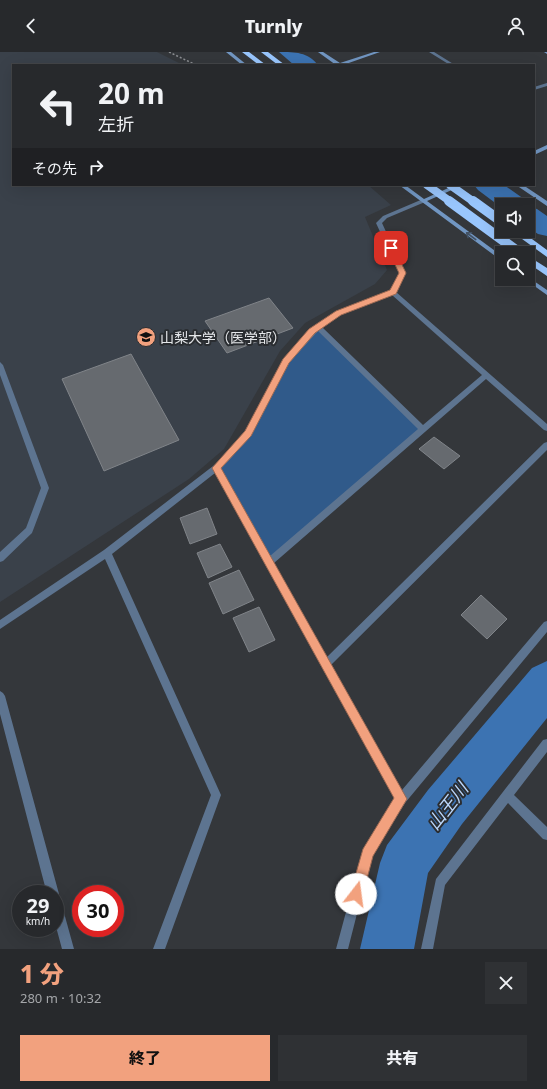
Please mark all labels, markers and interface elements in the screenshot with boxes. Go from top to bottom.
text: Turnly [245,14,302,38]
icon: back [20,15,42,37]
icon: person [505,15,527,37]
text: 20 m [98,74,165,112]
icon: left [32,80,84,132]
text: 左折 [98,112,134,136]
icon: right [85,156,107,178]
text: その先 [32,158,77,178]
map controls [495,198,535,286]
button: sound [495,198,535,238]
pin [374,231,408,265]
one-way arrow [465,232,476,240]
icon: arrive [380,237,402,259]
button: search [495,246,535,286]
school or university icon: 山梨大学（医学部） [135,326,157,348]
place label: 山梨大学（医学部） [160,328,286,347]
water label: 山王川 [421,776,474,835]
position arrow [335,873,377,915]
speed limit sign: 30 [72,885,124,937]
text: 29 [27,892,49,919]
text: km/h [26,914,50,928]
text: 1 分 [20,957,64,990]
button: close [485,962,527,1004]
text: 280 m · 10:32 [20,989,101,1007]
button: 終了 [20,1035,270,1081]
button: 共有 [278,1035,527,1081]

